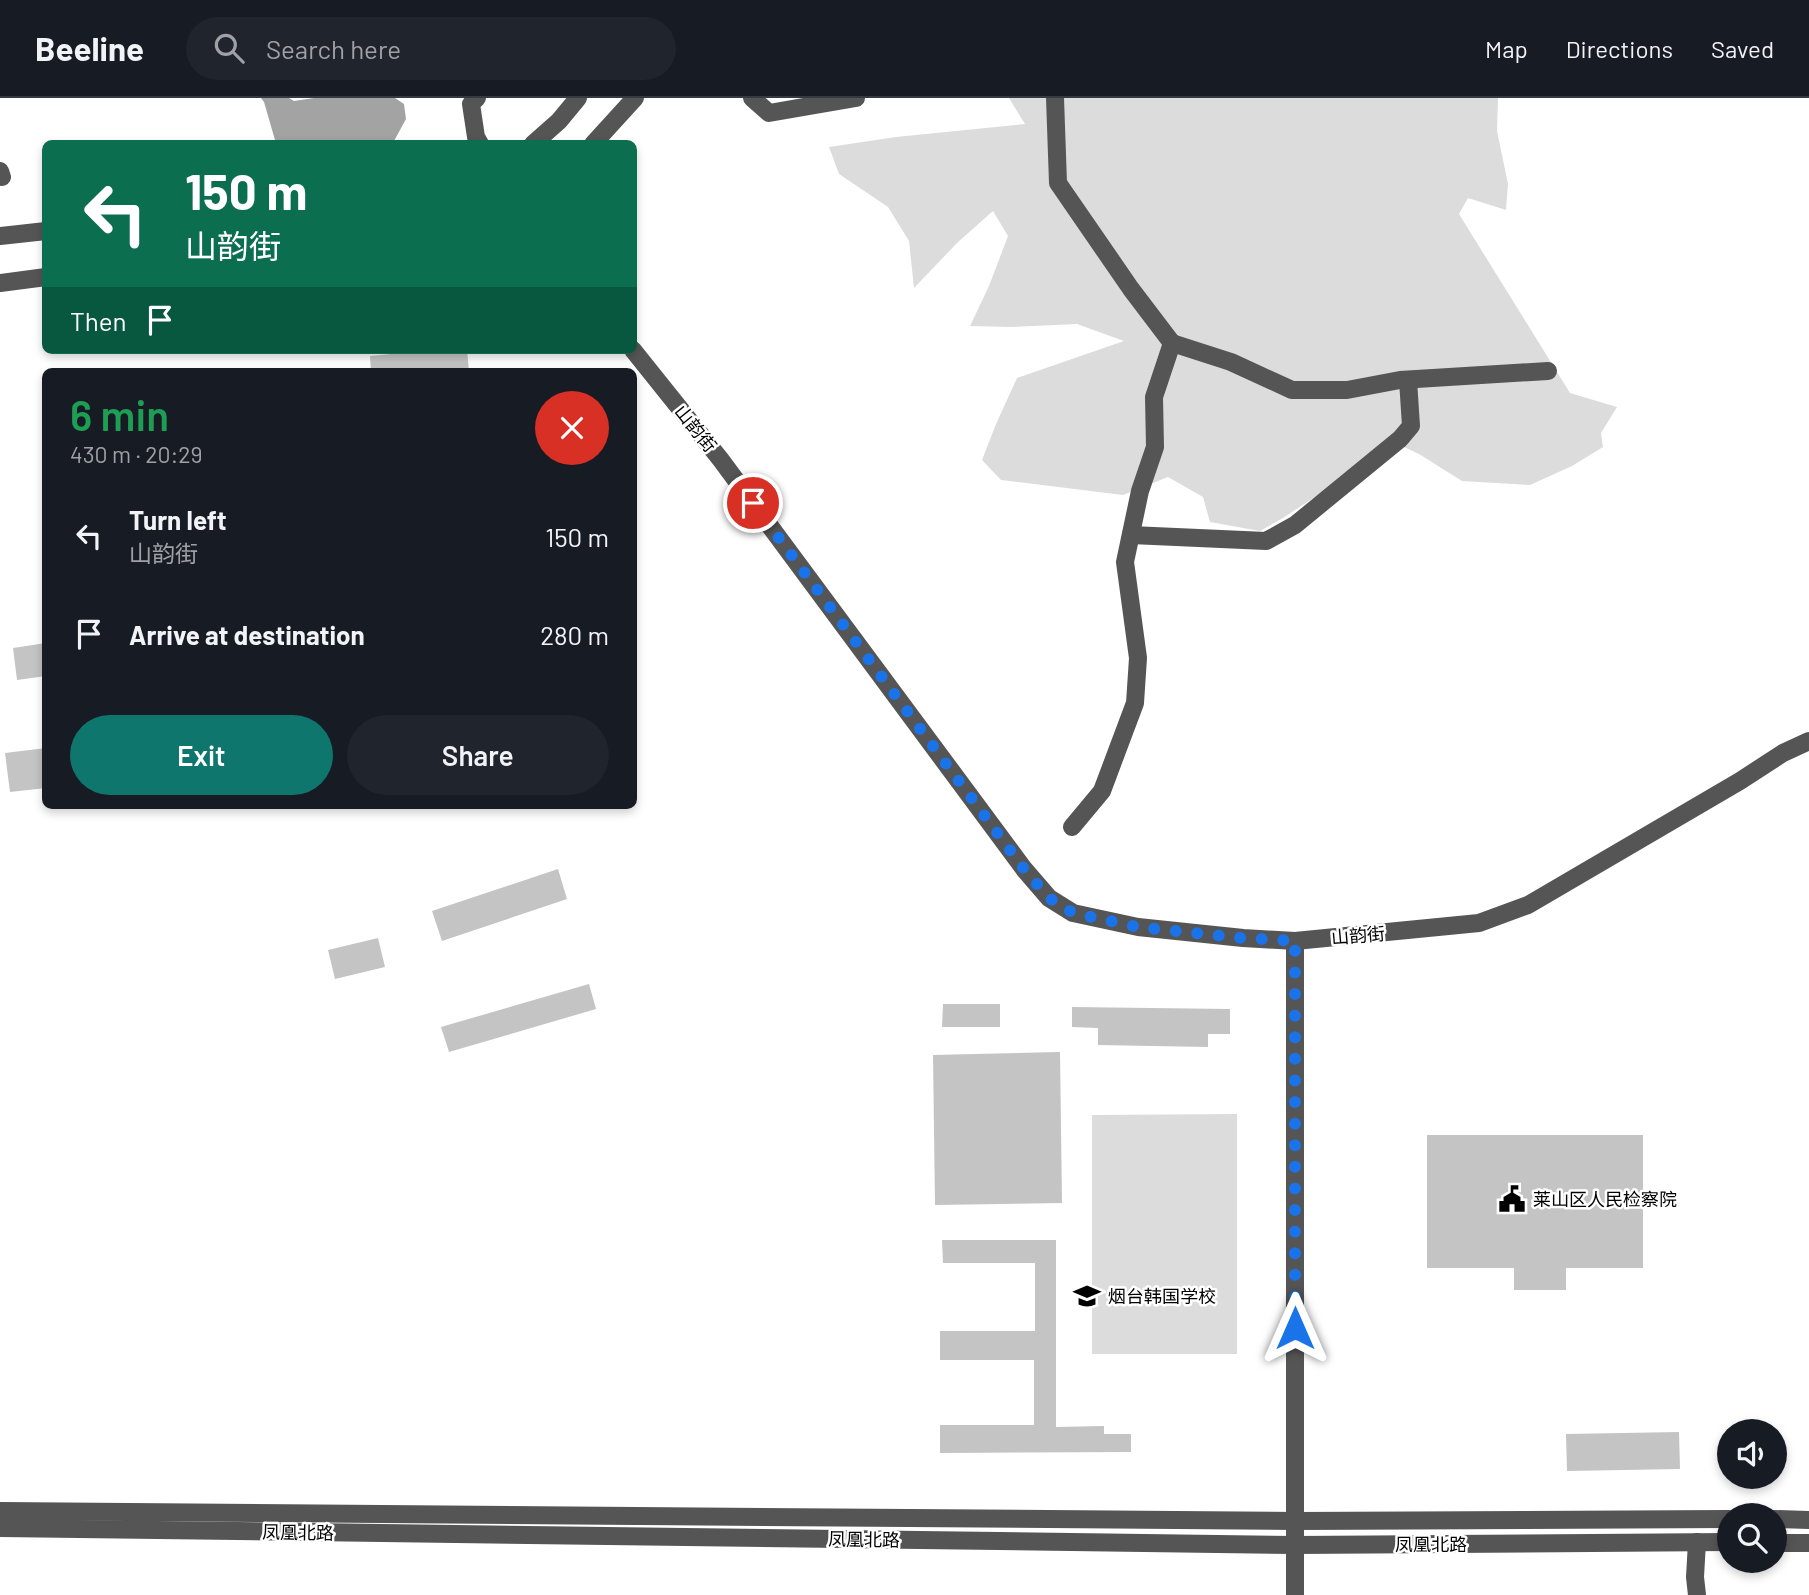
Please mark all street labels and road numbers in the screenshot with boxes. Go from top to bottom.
street label: 山韵街 [670,400,722,456]
street label: 山韵街 [1330,922,1386,948]
street label: 凤凰北路 [262,1520,334,1544]
street label: 凤凰北路 [828,1527,900,1551]
street label: 凤凰北路 [1395,1533,1467,1555]

